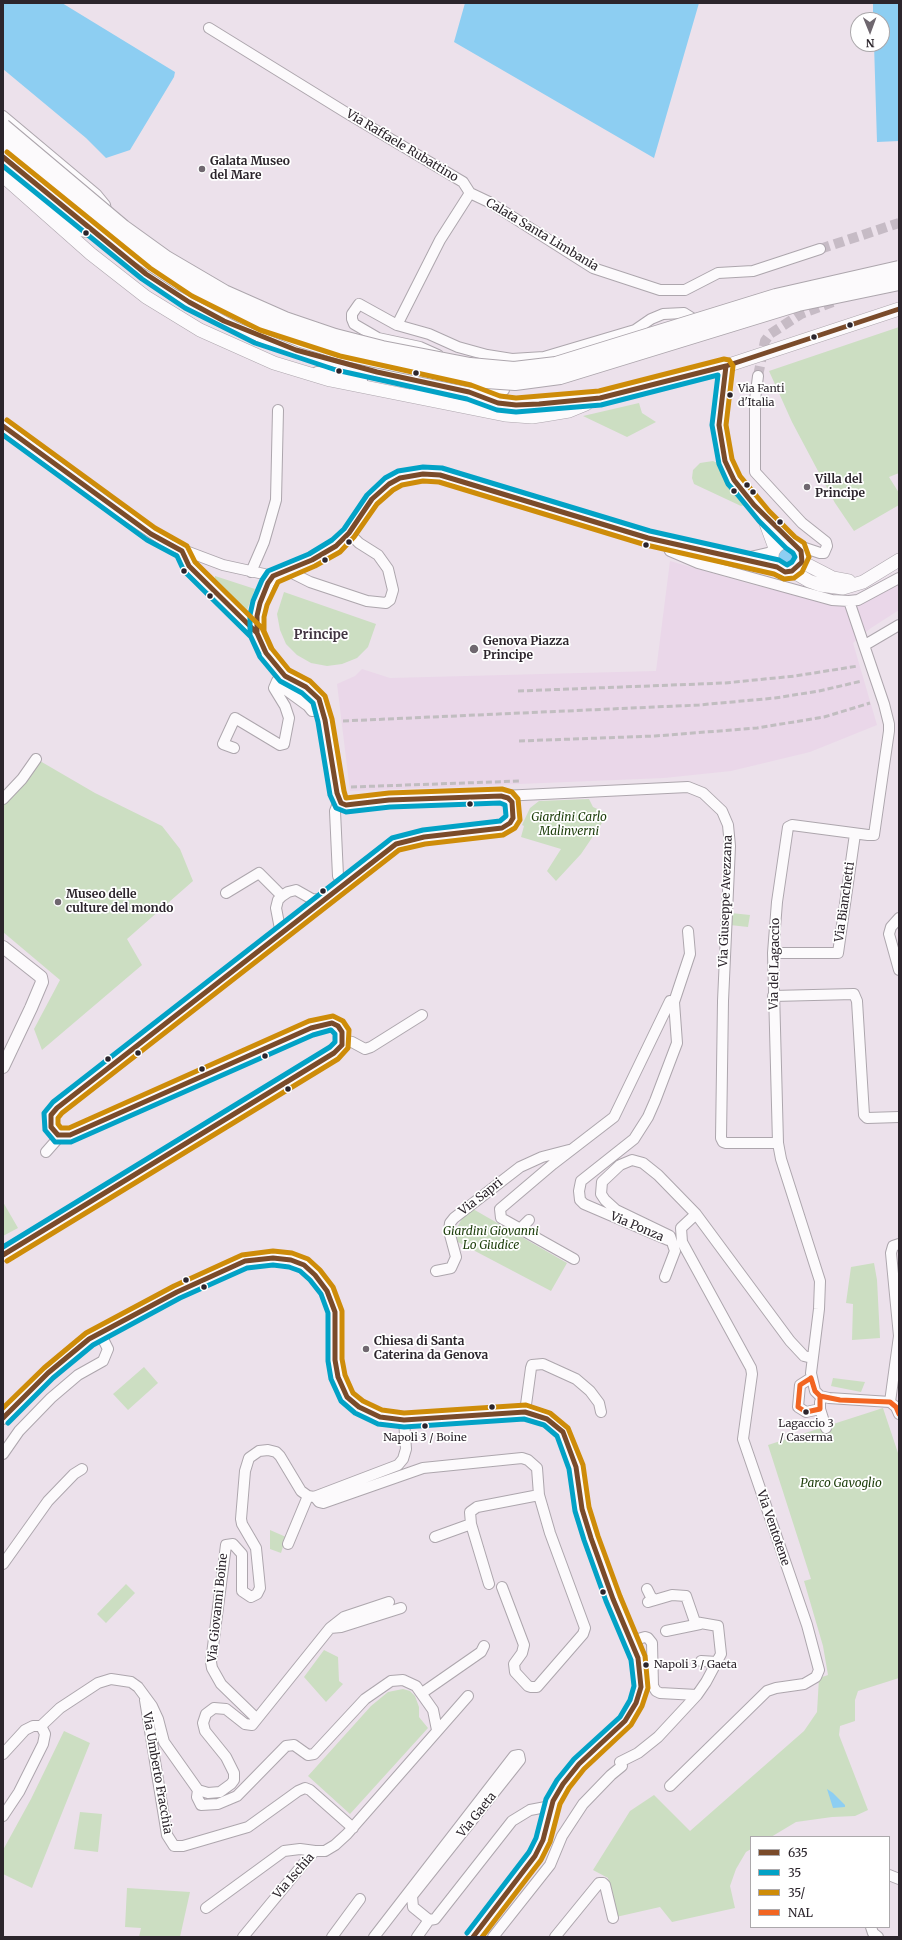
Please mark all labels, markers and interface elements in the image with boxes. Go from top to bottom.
north arrow [850,12,890,52]
text: N [866,36,875,50]
street label: Via Raffaele Rubattino [343,107,461,185]
place label: Galata Museo del Mare [210,155,290,183]
marker: Galata Museo del Mare [197,164,207,174]
street label: Calata Santa Limbania [483,196,601,274]
unlabelled marker [81,228,91,238]
unlabelled marker [845,320,855,330]
unlabelled marker [809,332,819,342]
unlabelled marker [334,366,344,376]
unlabelled marker [411,368,421,378]
place label: Via Fanti d'Italia [738,382,785,408]
marker: Via Fanti d'Italia [725,390,735,400]
place label: Villa del Principe [815,473,865,501]
unlabelled marker [742,480,752,490]
marker: Villa del Principe [802,482,812,492]
unlabelled marker [729,486,739,496]
unlabelled marker [748,487,758,497]
unlabelled marker [775,517,785,527]
unlabelled marker [344,537,354,547]
unlabelled marker [641,540,651,550]
unlabelled marker [320,555,330,565]
unlabelled marker [179,566,189,576]
unlabelled marker [205,591,215,601]
district label: Principe [294,627,348,643]
place label: Genova Piazza Principe [483,635,569,663]
marker: Genova Piazza Principe [468,643,480,655]
unlabelled marker [465,799,475,809]
park label: Giardini Carlo Malinverni [531,811,607,839]
street label: Via Giuseppe Avezzana [716,835,736,967]
street label: Via Bianchetti [832,861,858,943]
unlabelled marker [318,886,328,896]
place label: Museo delle culture del mondo [66,888,173,916]
marker: Museo delle culture del mondo [53,897,63,907]
street label: Via del Lagaccio [767,918,783,1010]
unlabelled marker [133,1048,143,1058]
unlabelled marker [260,1051,270,1061]
unlabelled marker [103,1054,113,1064]
unlabelled marker [197,1064,207,1074]
unlabelled marker [283,1084,293,1094]
street label: Via Sapri [456,1176,506,1218]
street label: Via Ponza [608,1209,666,1245]
park label: Giardini Giovanni Lo Giudice [443,1225,539,1253]
unlabelled marker [181,1275,191,1285]
unlabelled marker [199,1282,209,1292]
place label: Chiesa di Santa Caterina da Genova [374,1335,488,1363]
marker: Chiesa di Santa Caterina da Genova [361,1344,371,1354]
unlabelled marker [487,1402,497,1412]
marker: Lagaccio 3 / Caserma [801,1407,811,1417]
place label: Lagaccio 3 / Caserma [778,1417,834,1443]
marker: Napoli 3 / Boine [420,1421,430,1431]
place label: Napoli 3 / Boine [383,1431,467,1445]
park label: Parco Gavoglio [800,1477,882,1491]
street label: Via Ventotene [753,1488,793,1568]
street label: Via Giovanni Boine [205,1553,231,1663]
unlabelled marker [598,1587,608,1597]
place label: Napoli 3 / Gaeta [654,1658,737,1672]
marker: Napoli 3 / Gaeta [641,1660,651,1670]
street label: Via Umberto Fracchia [139,1711,175,1835]
street label: Via Gaeta [454,1790,500,1840]
legend [750,1836,890,1928]
text: 635 [788,1845,808,1860]
street label: Via Ischia [270,1850,318,1902]
text: 35 [788,1865,801,1880]
text: 35/ [788,1885,805,1900]
text: NAL [788,1905,813,1920]

